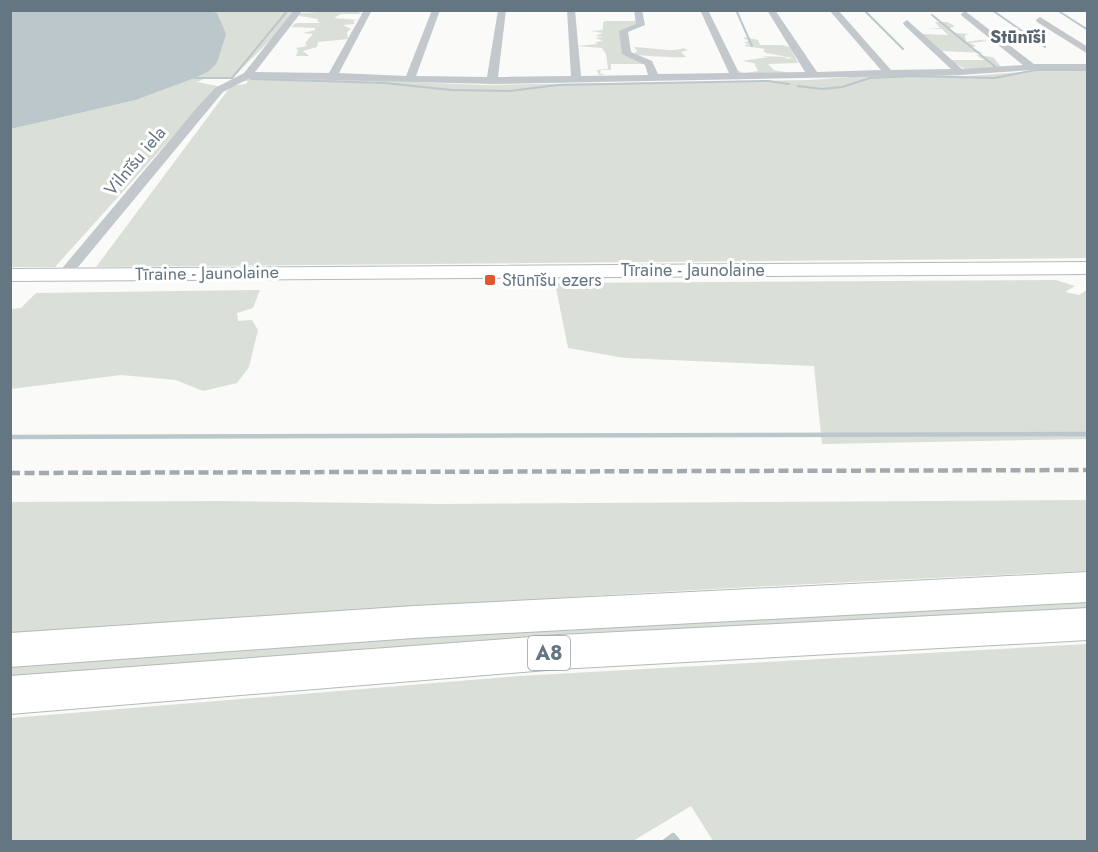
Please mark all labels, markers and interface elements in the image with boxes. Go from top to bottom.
district label: Stūnīši [990,24,1046,50]
street label: Vilnīšu iela [98,121,172,201]
street label: Tīraine - Jaunolaine [621,257,765,283]
street label: Tīraine - Jaunolaine [135,259,279,287]
place label: Stūnīšu ezers [502,267,602,293]
marker: Stūnīšu ezers [483,273,497,287]
road number: A8 [528,636,570,670]

